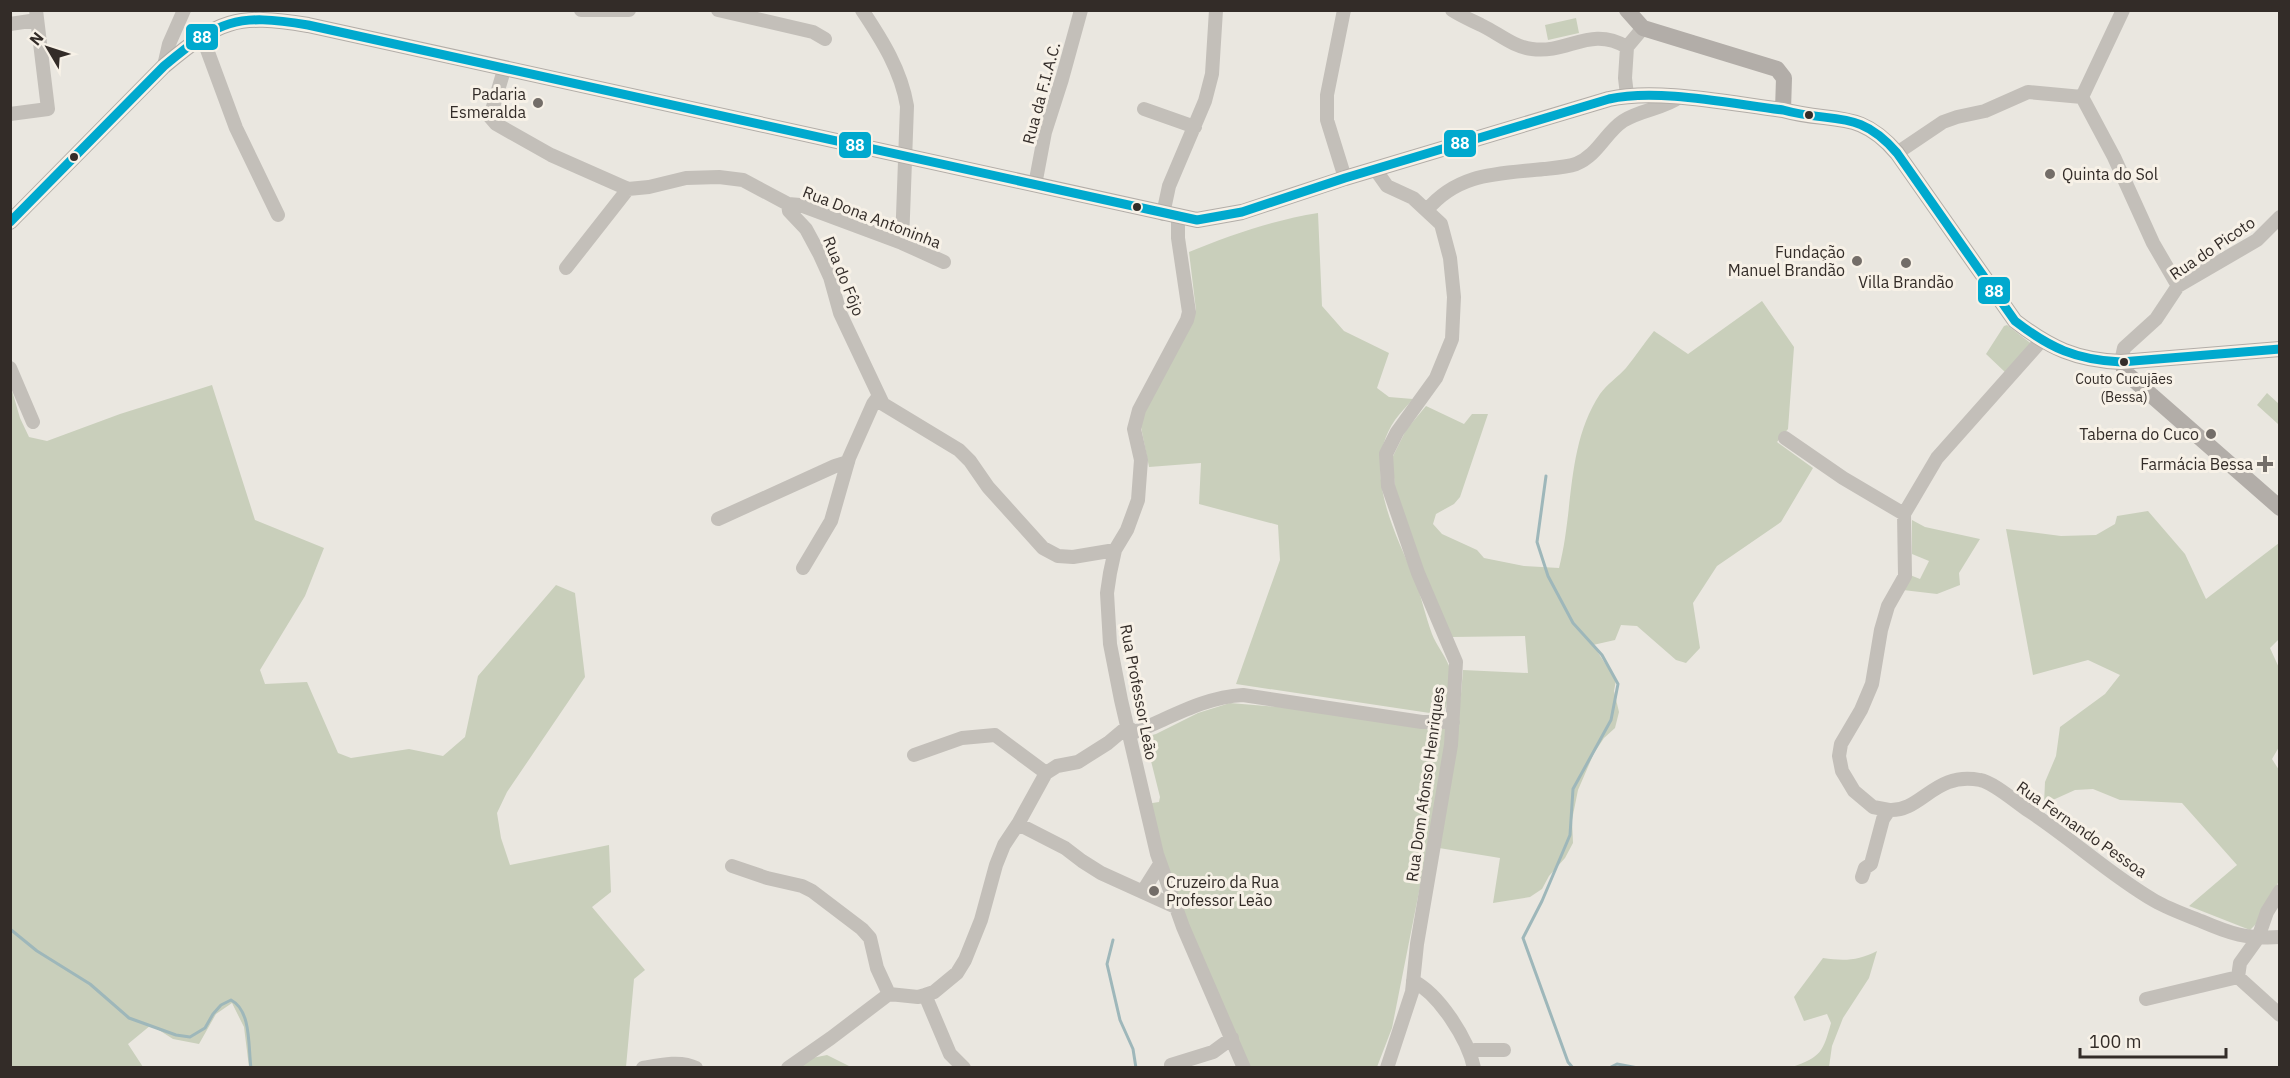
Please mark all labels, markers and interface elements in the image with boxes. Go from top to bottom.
north arrow [18,18,78,78]
line badge: 88 [185,23,219,51]
text: 88 [192,27,212,47]
text: N [25,28,48,49]
street label: Rua da F.I.A.C. [1018,40,1064,146]
place label: Padaria Esmeralda [450,84,526,122]
marker: Padaria Esmeralda [531,96,545,110]
unlabelled marker [1803,109,1815,121]
line badge: 88 [1443,129,1477,158]
line badge: 88 [838,131,872,159]
text: 88 [1450,133,1470,153]
text: 88 [845,135,865,155]
unlabelled marker [68,151,80,163]
place label: Quinta do Sol [2062,164,2158,184]
marker: Quinta do Sol [2043,167,2057,181]
street label: Rua Dona Antoninha [800,181,944,253]
unlabelled marker [1131,201,1143,213]
street label: Rua do Picoto [2165,212,2259,284]
street label: Rua do Fôjo [819,233,869,319]
place label: Fundação Manuel Brandão [1728,242,1845,280]
marker: Fundação Manuel Brandão [1850,254,1864,268]
marker: Villa Brandão [1899,256,1913,270]
place label: Villa Brandão [1858,272,1954,292]
line badge: 88 [1977,276,2011,305]
text: 88 [1984,281,2004,301]
marker: Couto Cucujães (Bessa) [2118,356,2130,368]
place label: Couto Cucujães (Bessa) [2075,370,2173,406]
place label: Taberna do Cuco [2079,424,2199,444]
marker: Taberna do Cuco [2204,427,2218,441]
place label: Farmácia Bessa [2140,454,2253,474]
marker: Farmácia Bessa [2258,457,2272,471]
street label: Rua Professor Leão [1116,622,1162,762]
street label: Rua Dom Afonso Henriques [1401,685,1449,883]
street label: Rua Fernando Pessoa [2013,776,2151,882]
place label: Cruzeiro da Rua Professor Leão [1166,872,1279,910]
marker: Cruzeiro da Rua Professor Leão [1147,884,1161,898]
scale bar [2080,1021,2226,1059]
text: 100 m [2089,1030,2141,1053]

